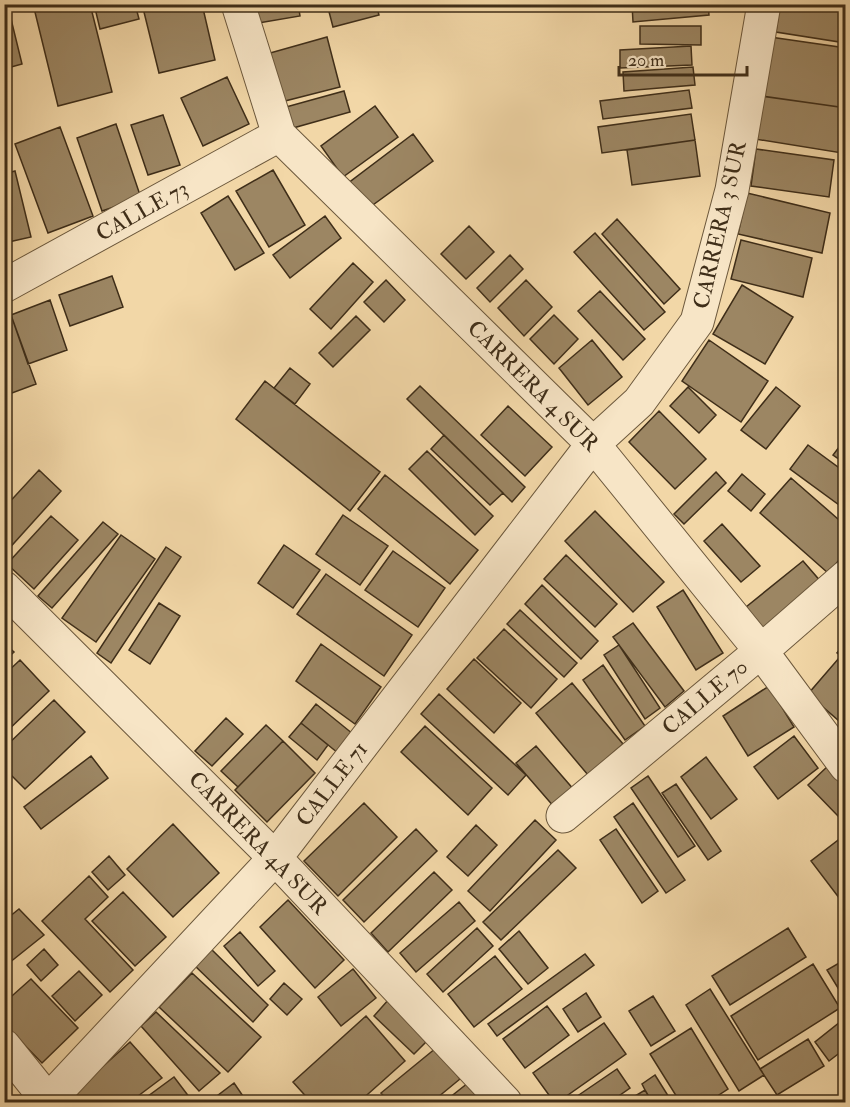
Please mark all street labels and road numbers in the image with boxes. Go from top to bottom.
street label: CARRERA 3 SUR [687,137,753,312]
street label: CALLE 73 [91,174,193,248]
street label: CARRERA 4 SUR [461,314,606,459]
street label: CALLE 70 [656,653,754,741]
street label: CALLE 71 [290,736,374,832]
street label: CARRERA 4A SUR [182,765,334,921]

